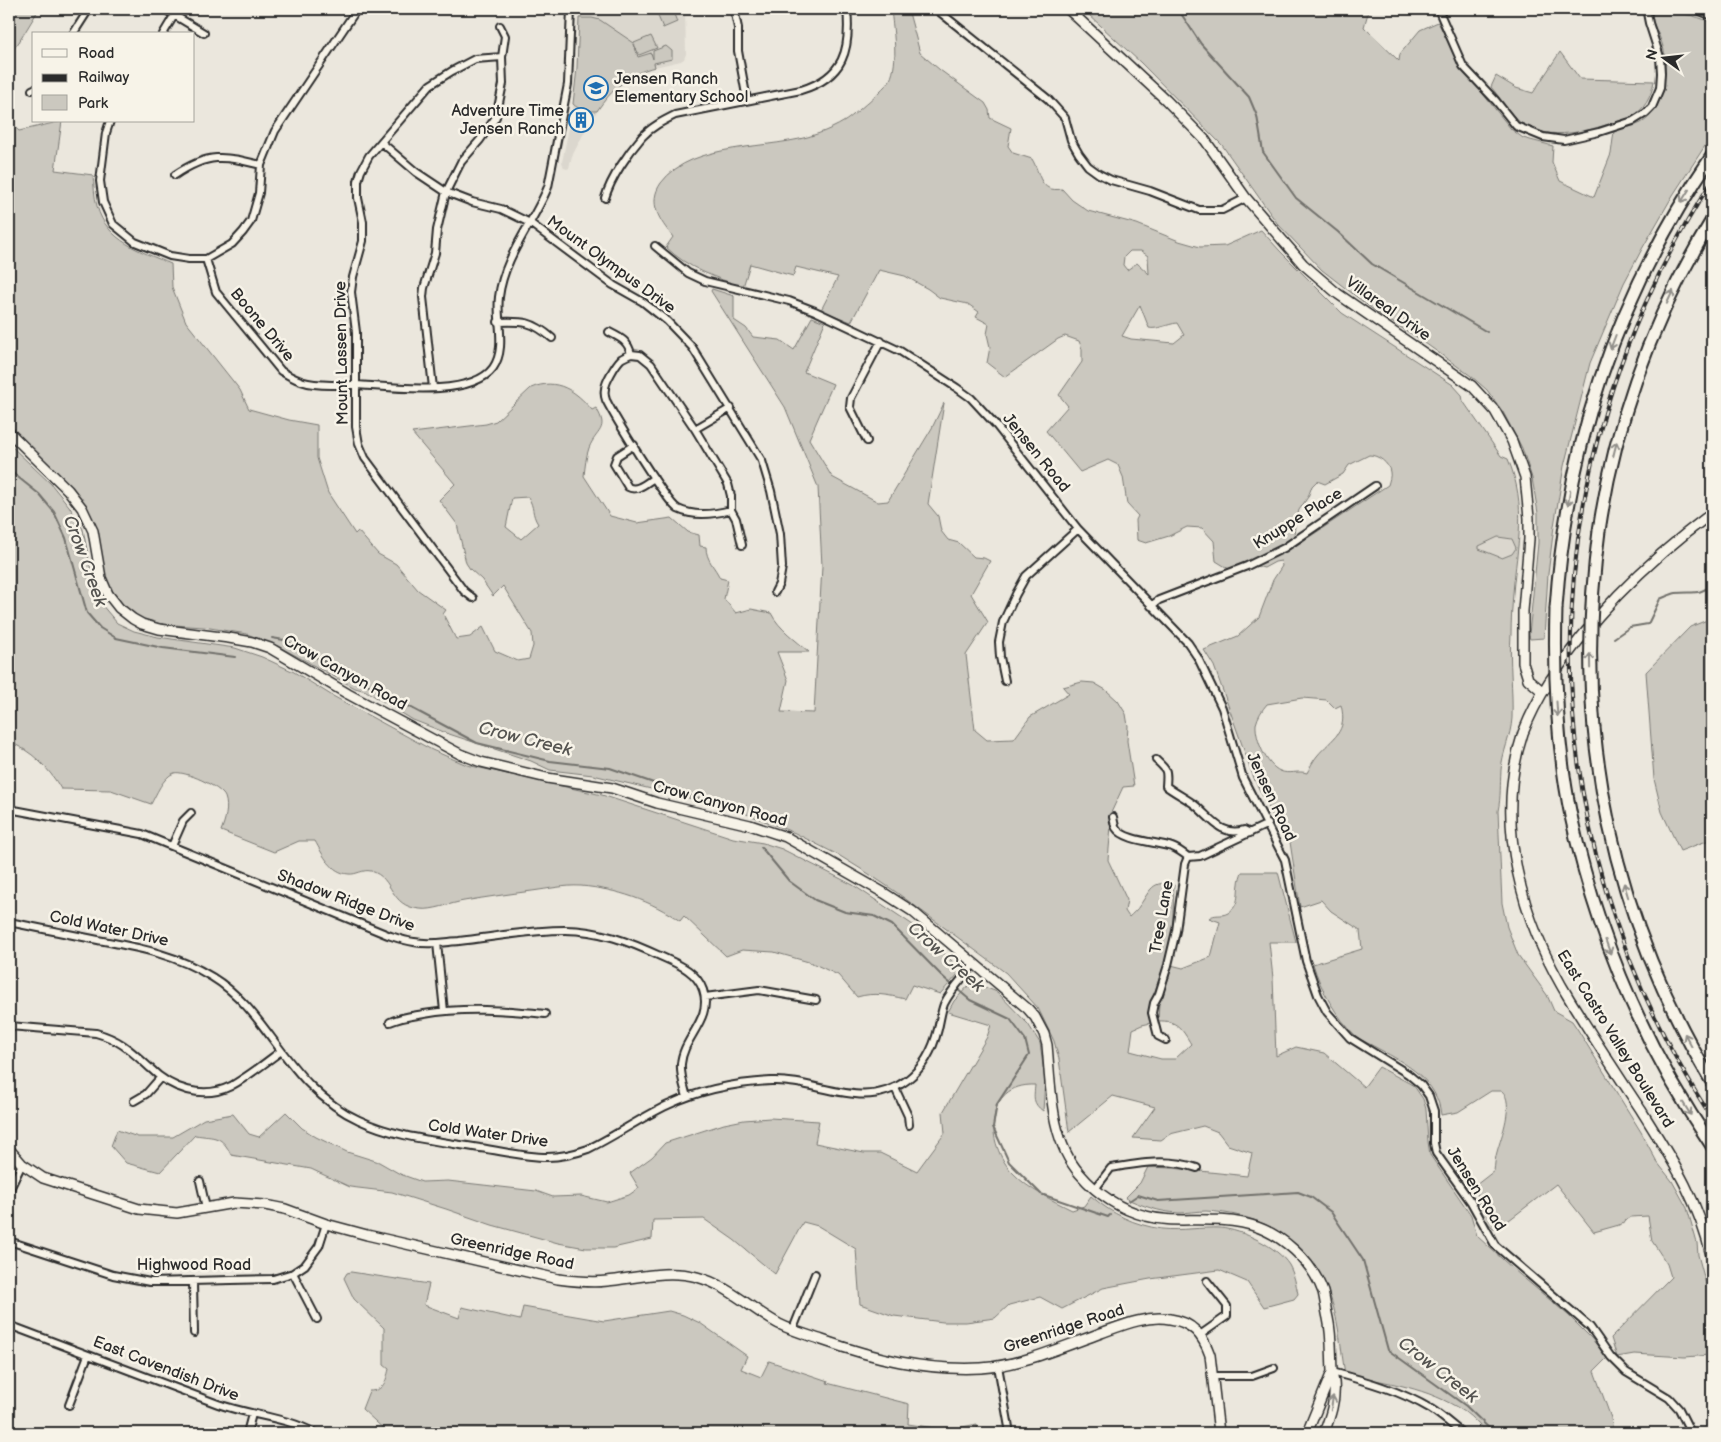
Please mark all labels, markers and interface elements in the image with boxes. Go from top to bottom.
legend [32,32,195,122]
north arrow [1638,32,1688,82]
text: Road [78,44,114,63]
text: N [1642,47,1661,62]
text: Railway [78,68,129,87]
place label: Jensen Ranch Elementary School [614,70,748,107]
school or university icon: Jensen Ranch Elementary School [583,75,609,101]
text: Park [78,94,109,113]
place label: Adventure Time Jensen Ranch [451,102,565,139]
building icon: Adventure Time Jensen Ranch [568,107,594,133]
one-way arrow [1680,189,1690,203]
street label: Mount Olympus Drive [543,212,679,318]
street label: Villareal Drive [1342,273,1435,346]
street label: Mount Lassen Drive [331,280,353,425]
street label: Boone Drive [226,285,298,366]
one-way arrow [1666,290,1676,305]
one-way arrow [1608,333,1617,349]
street label: Jensen Road [998,410,1074,496]
one-way arrow [1611,442,1620,458]
street label: Knuppe Place [1250,484,1346,554]
one-way arrow [1563,489,1573,505]
water label: Crow Creek [59,513,112,611]
street label: Crow Canyon Road [280,631,410,715]
one-way arrow [1586,654,1595,670]
one-way arrow [1552,701,1562,717]
water label: Crow Creek [476,717,575,761]
street label: Jensen Road [1242,749,1300,845]
street label: Crow Canyon Road [651,777,789,831]
street label: Shadow Ridge Drive [275,866,418,936]
street label: Tree Lane [1146,878,1178,955]
one-way arrow [1620,883,1630,899]
street label: Cold Water Drive [48,907,171,951]
water label: Crow Creek [904,917,989,998]
one-way arrow [1604,939,1613,955]
street label: East Castro Valley Boulevard [1552,947,1678,1131]
one-way arrow [1683,1033,1692,1048]
one-way arrow [1683,1101,1693,1115]
street label: Cold Water Drive [427,1116,550,1152]
street label: Jensen Road [1443,1143,1509,1235]
street label: Greenridge Road [448,1230,576,1274]
street label: Highwood Road [137,1256,251,1275]
street label: Greenridge Road [1001,1301,1127,1357]
street label: East Cavendish Drive [90,1332,242,1406]
water label: Crow Creek [1394,1332,1483,1408]
one-way arrow [1328,1396,1338,1412]

